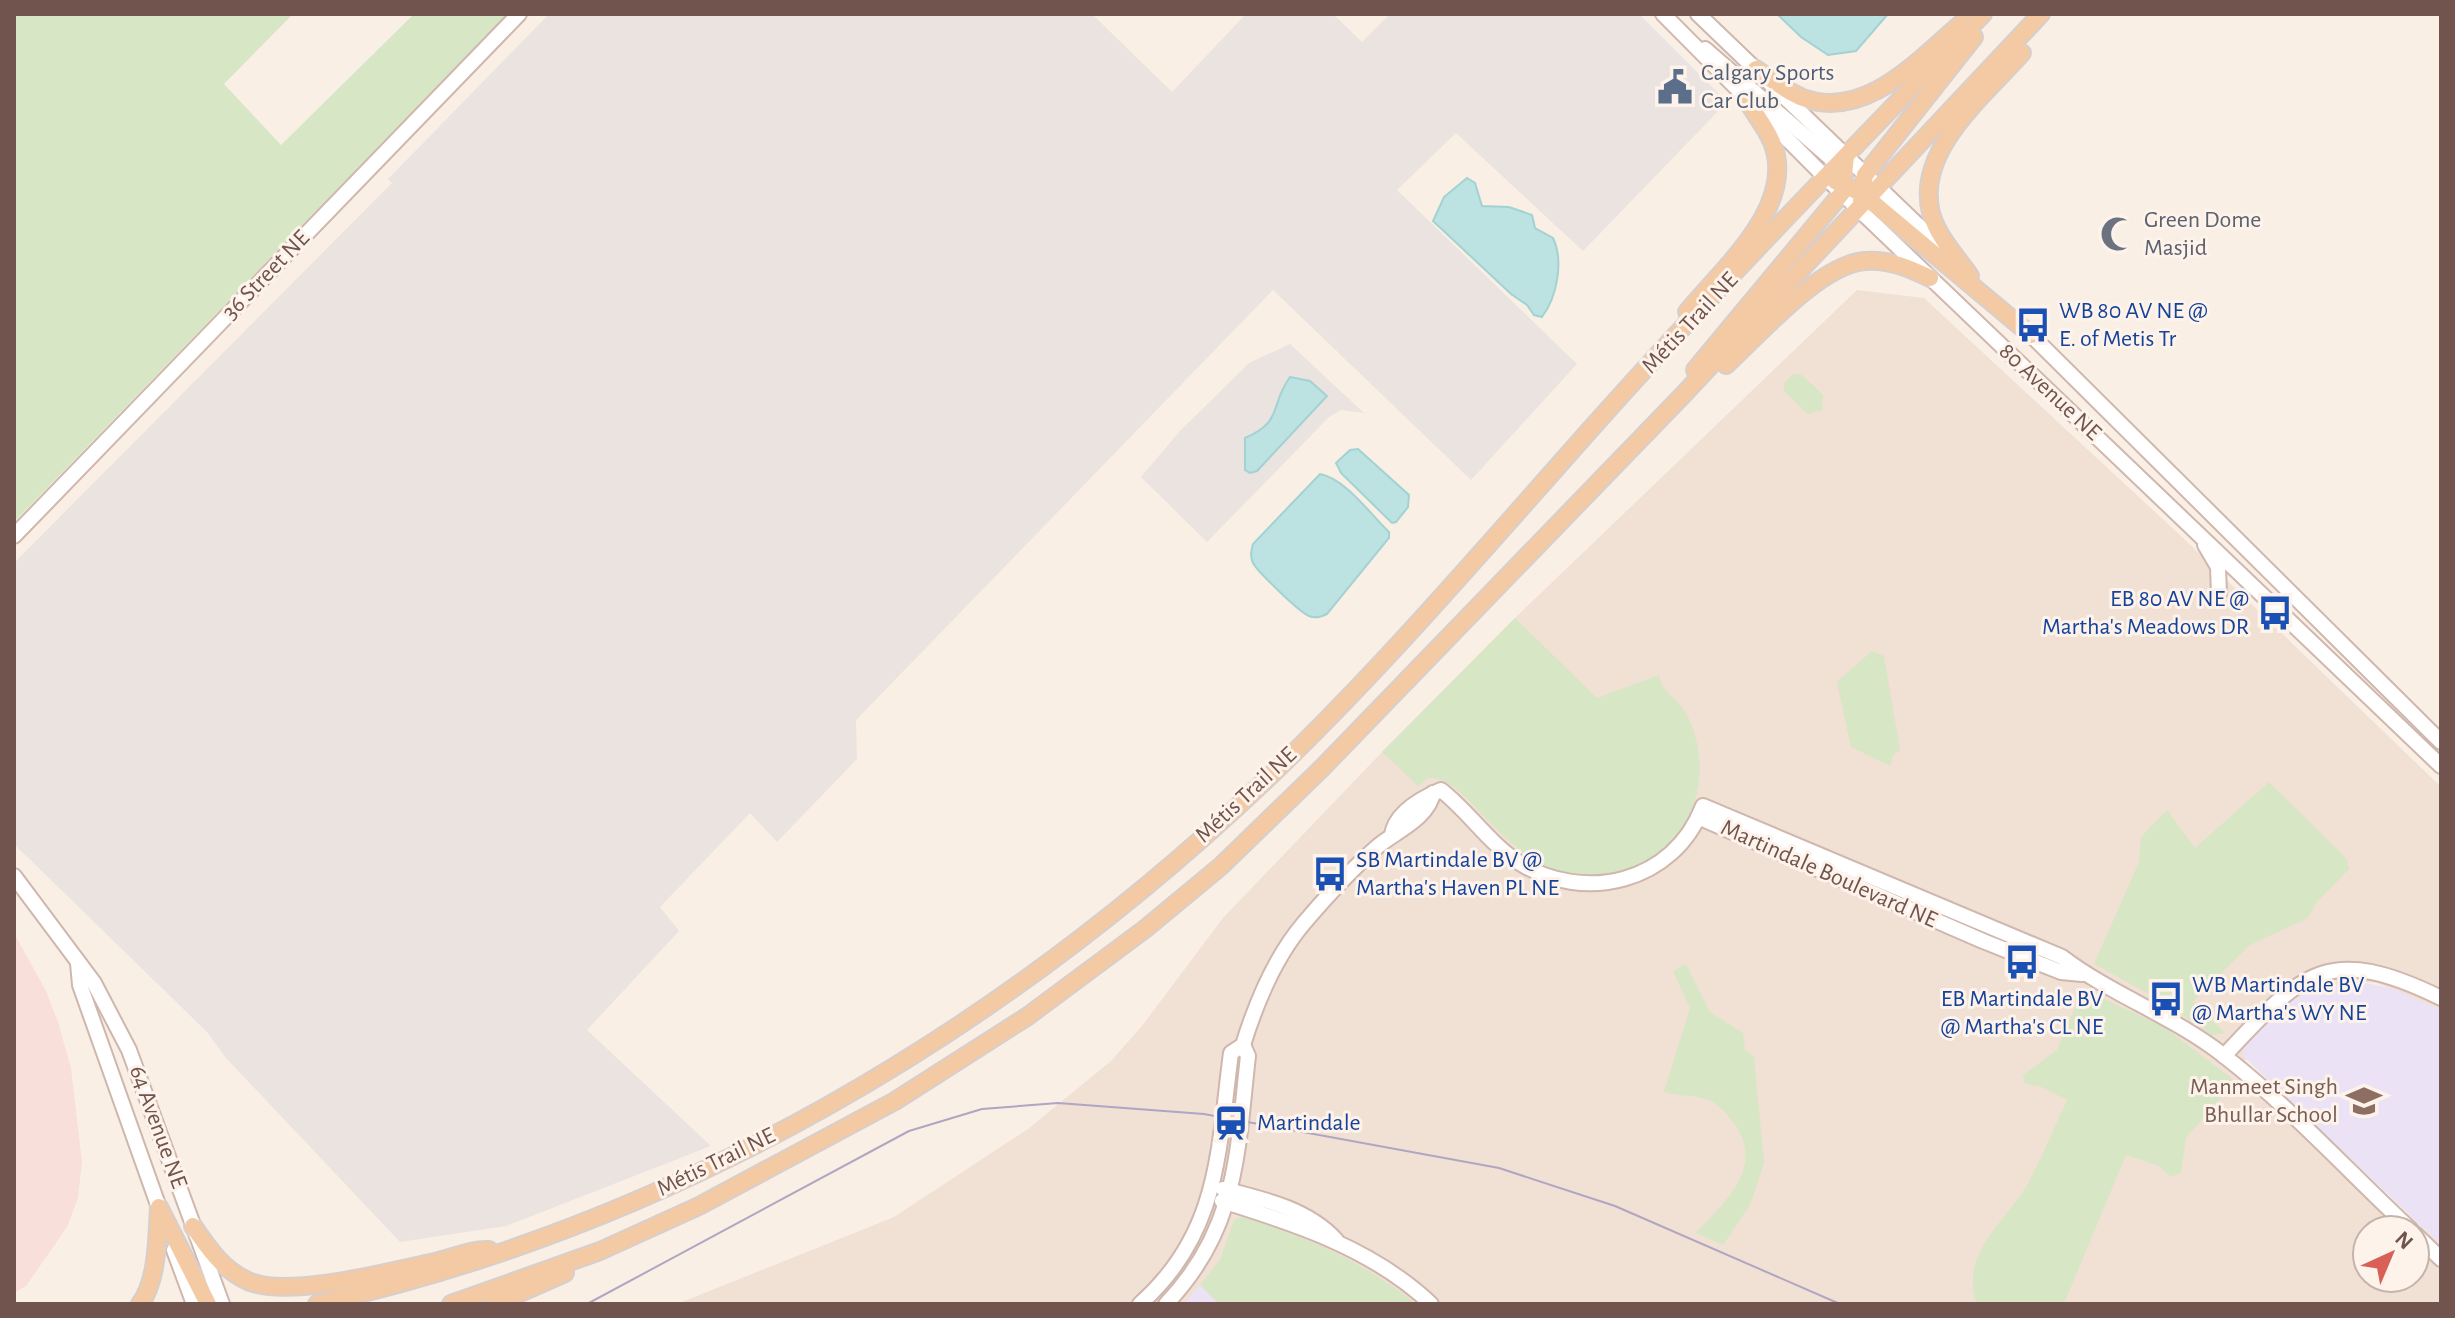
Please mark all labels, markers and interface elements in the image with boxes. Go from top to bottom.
place label: Calgary Sports Car Club [1701,61,1834,113]
public building icon: Calgary Sports Car Club [1656,68,1694,106]
place label: Green Dome Masjid [2144,208,2261,260]
mosque icon: Green Dome Masjid [2099,215,2137,253]
street label: 36 Street NE [218,226,314,324]
street label: Métis Trail NE [1637,268,1743,378]
place label: WB 80 AV NE @ E. of Metis Tr [2059,299,2208,351]
bus stop icon: WB 80 AV NE @ E. of Metis Tr [2014,306,2052,344]
street label: 80 Avenue NE [1994,339,2106,445]
place label: EB 80 AV NE @ Martha's Meadows DR [2042,587,2249,639]
bus stop icon: EB 80 AV NE @ Martha's Meadows DR [2256,594,2294,632]
street label: Métis Trail NE [1191,742,1301,848]
street label: Martindale Boulevard NE [1717,815,1941,933]
place label: SB Martindale BV @ Martha's Haven PL NE [1356,848,1559,900]
bus stop icon: SB Martindale BV @ Martha's Haven PL NE [1311,855,1349,893]
bus stop icon: EB Martindale BV @ Martha's CL NE [2003,943,2041,981]
place label: WB Martindale BV @ Martha's WY NE [2192,973,2367,1025]
bus stop icon: WB Martindale BV @ Martha's WY NE [2147,980,2185,1018]
place label: EB Martindale BV @ Martha's CL NE [1941,987,2104,1039]
street label: 64 Avenue NE [125,1062,191,1192]
place label: Manmeet Singh Bhullar School [2190,1075,2338,1127]
school or university icon: Manmeet Singh Bhullar School [2345,1082,2383,1120]
station icon: Martindale [1212,1104,1250,1142]
place label: Martindale [1257,1111,1361,1135]
street label: Métis Trail NE [653,1123,779,1201]
north arrow [2351,1214,2431,1294]
text: N [2391,1227,2417,1254]

